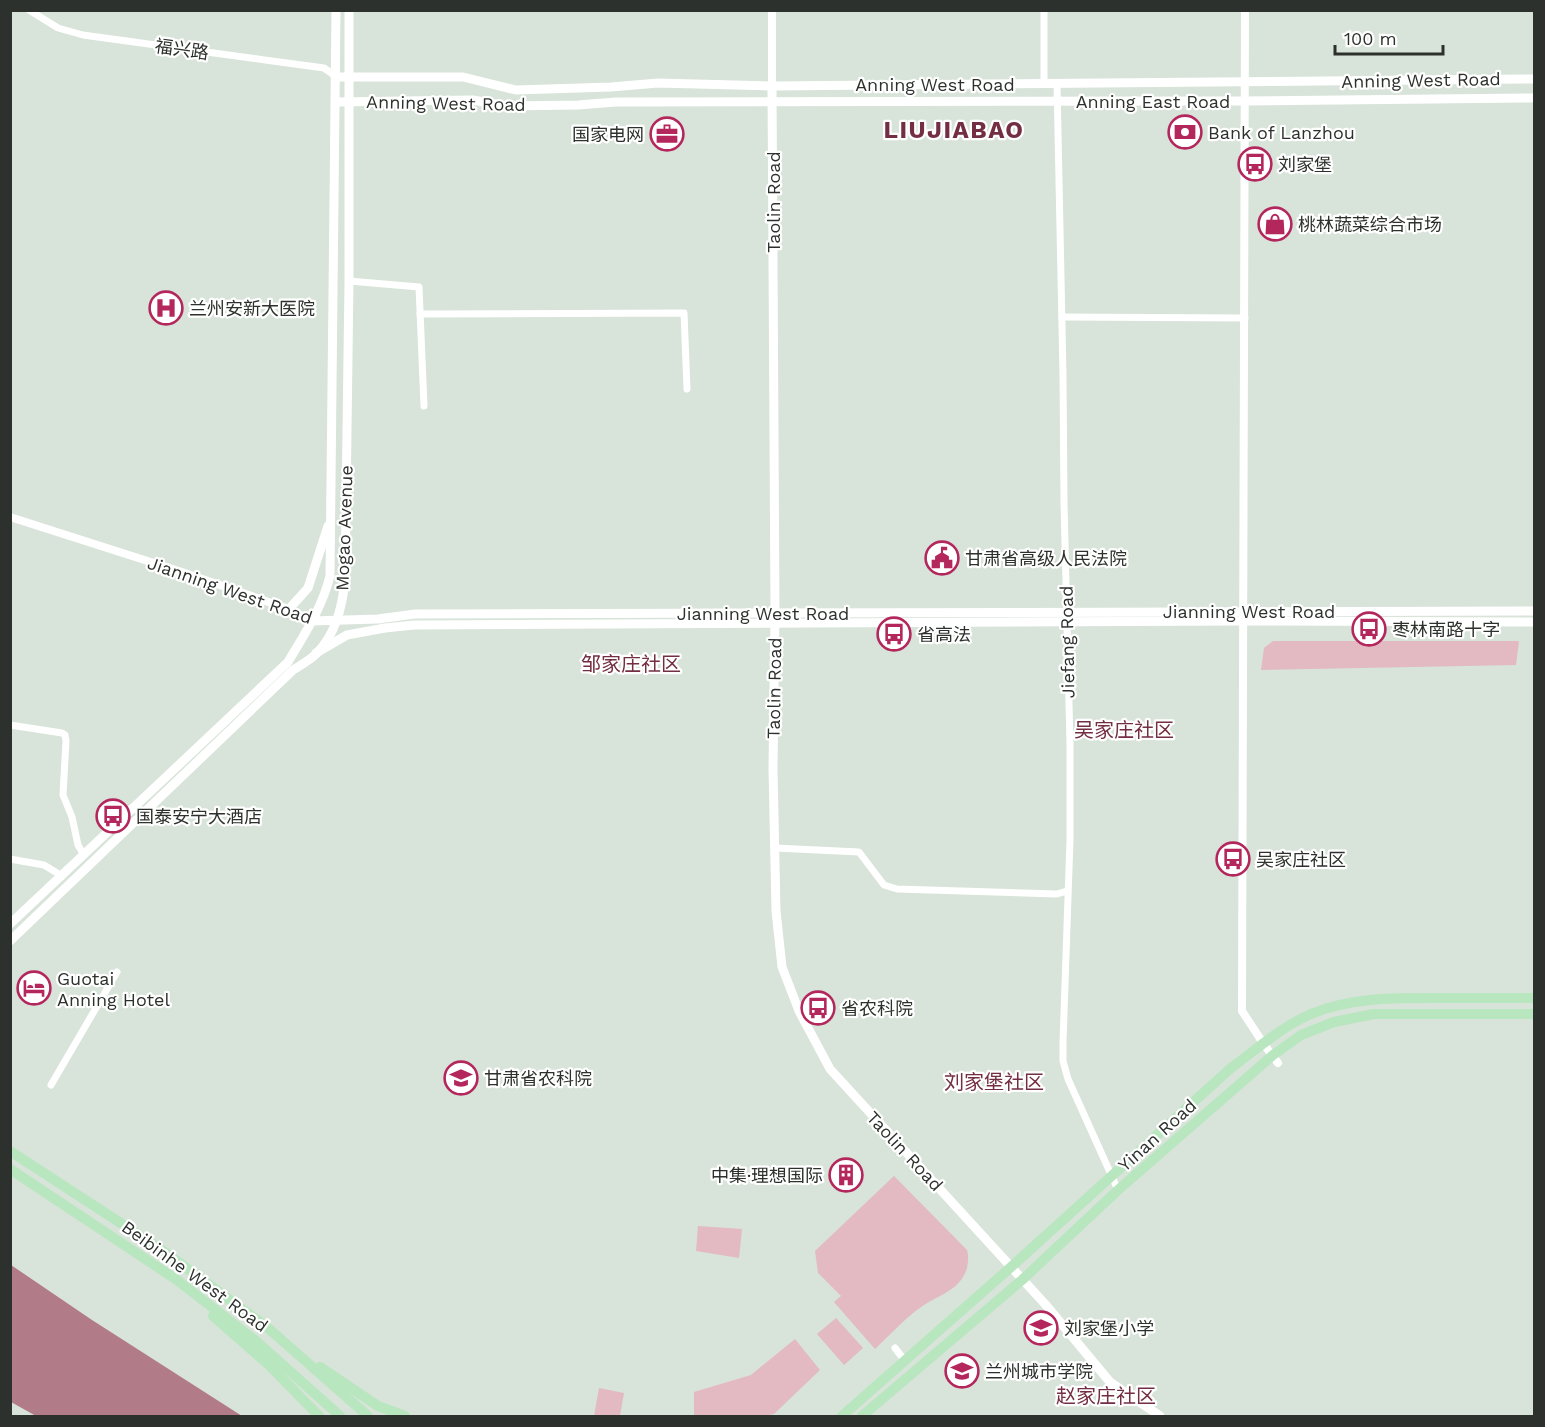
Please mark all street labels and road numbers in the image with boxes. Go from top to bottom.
street label: 福兴路 [154,35,210,63]
street label: Anning West Road [1341,68,1501,92]
street label: Anning West Road [855,74,1015,95]
street label: Anning West Road [366,91,526,115]
street label: Anning East Road [1076,91,1230,112]
street label: Taolin Road [763,151,784,253]
street label: Mogao Avenue [331,465,357,591]
street label: Jianning West Road [145,552,315,628]
street label: Jiefang Road [1056,585,1078,699]
street label: Jianning West Road [1163,601,1335,622]
street label: Jianning West Road [677,603,849,624]
street label: Taolin Road [763,637,785,739]
street label: Yinan Road [1114,1095,1200,1175]
street label: Taolin Road [863,1107,947,1195]
street label: Beibinhe West Road [118,1216,272,1336]

